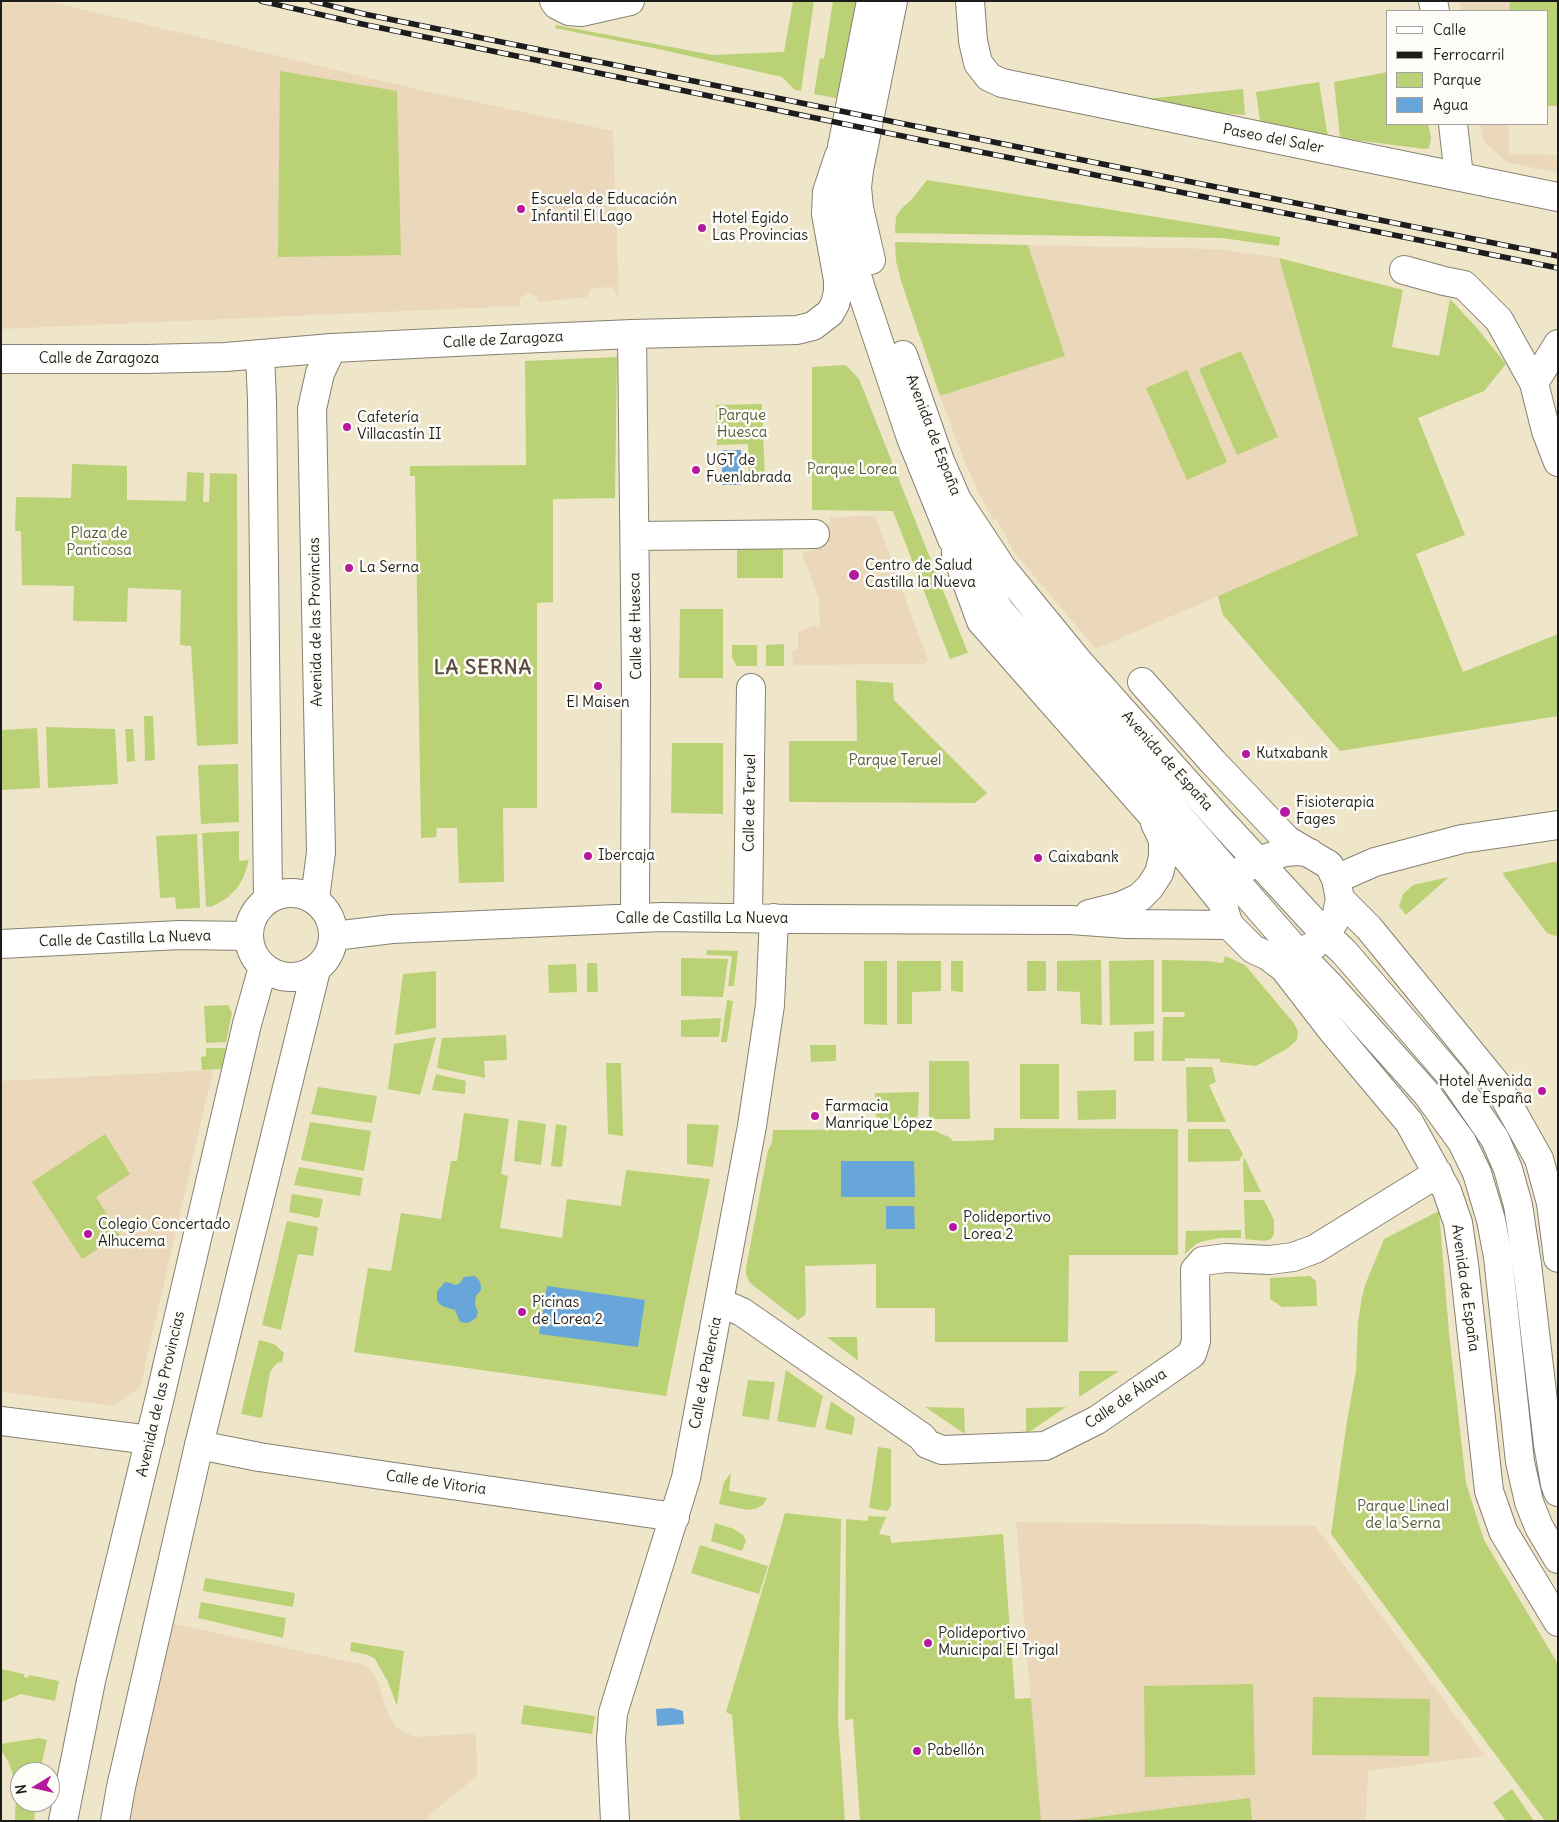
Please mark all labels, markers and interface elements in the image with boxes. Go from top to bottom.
legend [1386,10,1549,125]
text: Calle [1433,20,1466,39]
text: Ferrocarril [1433,45,1504,64]
text: Parque [1433,70,1481,89]
text: Agua [1433,95,1468,114]
street label: Paseo del Saler [1221,120,1325,158]
place label: Escuela de Educación Infantil El Lago [531,191,677,226]
marker: Escuela de Educación Infantil El Lago [515,203,527,215]
place label: Hotel Egido Las Provincias [712,210,808,245]
marker: Hotel Egido Las Provincias [696,222,708,234]
street label: Calle de Zaragoza [442,328,564,352]
street label: Calle de Zaragoza [39,350,159,368]
street label: Avenida de España [902,372,964,498]
park label: Parque Huesca [717,407,767,442]
place label: Cafetería Villacastín II [357,409,442,444]
marker: Cafetería Villacastín II [341,421,353,433]
place label: UGT de Fuenlabrada [706,452,791,487]
park label: Parque Lorea [807,461,897,479]
marker: UGT de Fuenlabrada [690,464,702,476]
park label: Plaza de Panticosa [66,525,132,560]
street label: Avenida de las Provincias [306,537,326,707]
place label: Centro de Salud Castilla la Nueva [865,557,976,592]
place label: La Serna [359,559,419,577]
marker: La Serna [343,562,355,574]
marker: Centro de Salud Castilla la Nueva [847,568,861,582]
street label: Calle de Huesca [626,572,646,680]
district label: LA SERNA [433,656,533,680]
marker: El Maisen [592,680,604,692]
place label: El Maisen [566,694,630,712]
street label: Avenida de España [1117,707,1217,815]
place label: Kutxabank [1256,745,1328,763]
marker: Kutxabank [1240,748,1252,760]
park label: Parque Teruel [849,752,941,770]
street label: Calle de Teruel [740,754,760,852]
place label: Fisioterapia Fages [1296,794,1374,829]
marker: Fisioterapia Fages [1278,805,1292,819]
place label: Ibercaja [598,847,655,865]
place label: Caixabank [1048,849,1119,867]
marker: Ibercaja [582,850,594,862]
marker: Caixabank [1032,852,1044,864]
street label: Calle de Castilla La Nueva [616,910,788,928]
street label: Calle de Castilla La Nueva [38,927,212,951]
place label: Hotel Avenida de España [1439,1073,1532,1108]
marker: Hotel Avenida de España [1536,1085,1548,1097]
place label: Farmacia Manrique López [825,1098,933,1133]
marker: Farmacia Manrique López [809,1110,821,1122]
place label: Polideportivo Lorea 2 [963,1209,1051,1244]
place label: Colegio Concertado Alhucema [98,1216,231,1251]
marker: Polideportivo Lorea 2 [947,1221,959,1233]
street label: Avenida de España [1447,1223,1483,1353]
marker: Colegio Concertado Alhucema [82,1228,94,1240]
place label: Picinas de Lorea 2 [532,1294,603,1329]
marker: Picinas de Lorea 2 [516,1306,528,1318]
street label: Avenida de las Provincias [133,1309,189,1479]
street label: Calle de Palencia [686,1315,726,1431]
street label: Calle de Álava [1082,1365,1170,1433]
street label: Calle de Vitoria [385,1467,487,1499]
park label: Parque Lineal de la Serna [1357,1498,1449,1533]
place label: Polideportivo Municipal El Trigal [938,1625,1058,1660]
marker: Polideportivo Municipal El Trigal [922,1637,934,1649]
place label: Pabellón [927,1742,984,1760]
marker: Pabellón [911,1745,923,1757]
north arrow [10,1762,60,1812]
text: N [12,1783,31,1795]

